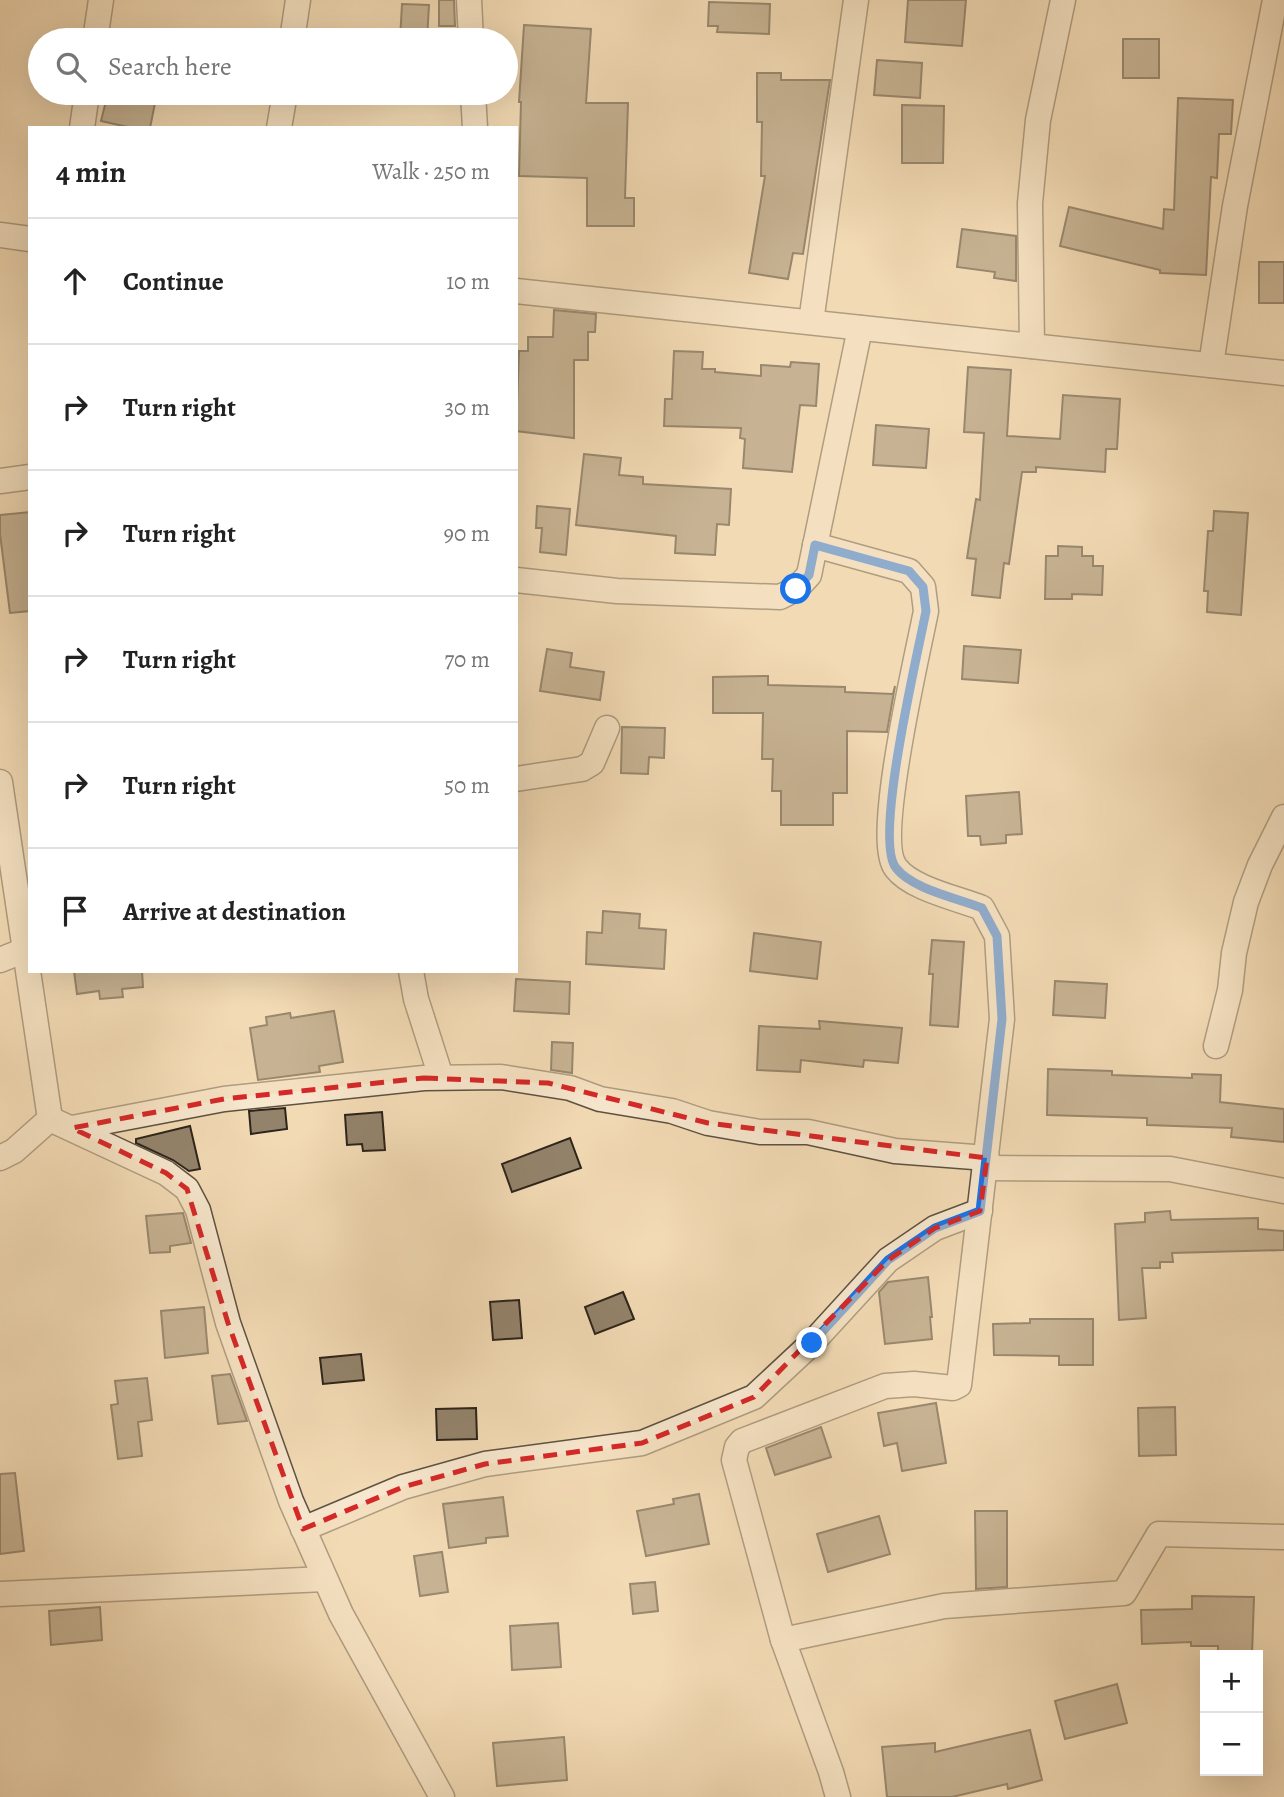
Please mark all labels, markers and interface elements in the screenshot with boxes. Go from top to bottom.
search box [28,28,518,105]
icon: search [52,48,90,86]
text: Search here [108,49,232,84]
text: 4 min [56,152,126,192]
text: Walk · 250 m [372,156,490,187]
icon: ahead [56,262,94,300]
text: Continue [123,264,224,299]
text: 10 m [446,266,490,297]
icon: right [56,388,94,426]
text: Turn right [123,390,236,425]
text: 30 m [444,392,490,423]
icon: right [56,514,94,552]
text: Turn right [123,516,236,551]
text: 90 m [444,518,490,549]
route start [780,573,811,604]
icon: right [56,640,94,678]
text: Turn right [123,642,236,677]
text: 70 m [444,644,490,675]
icon: right [56,766,94,804]
text: Turn right [123,768,236,803]
text: 50 m [444,770,490,801]
icon: arrive [56,892,94,930]
text: Arrive at destination [123,894,346,929]
route end [796,1327,827,1358]
map controls [1200,1650,1263,1776]
button: + [1200,1650,1263,1713]
button: − [1200,1713,1263,1776]

